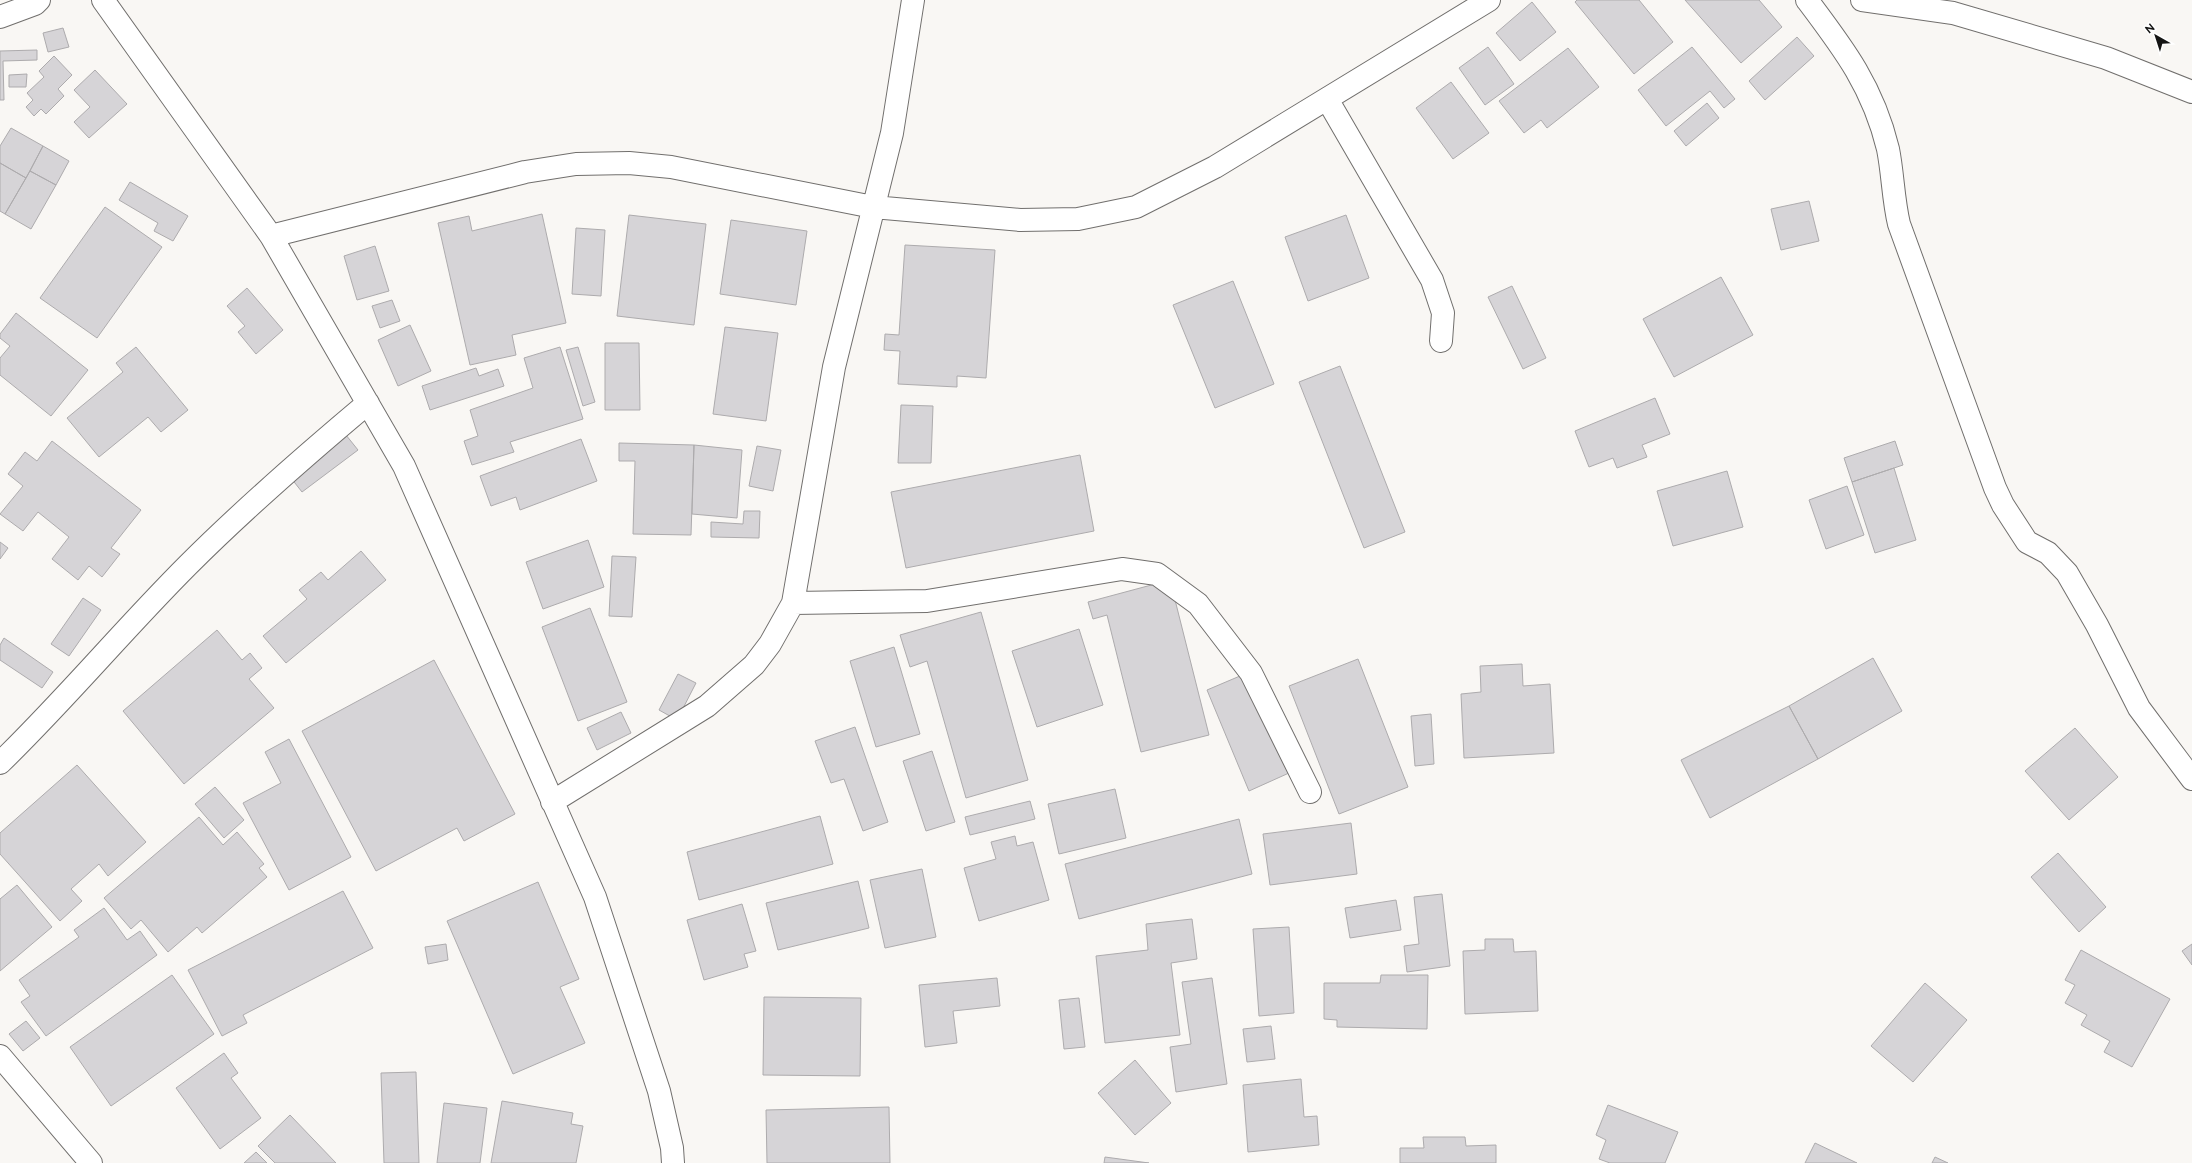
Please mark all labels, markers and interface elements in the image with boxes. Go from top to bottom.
north arrow [2136,16,2176,56]
text: N [2143,21,2157,36]

